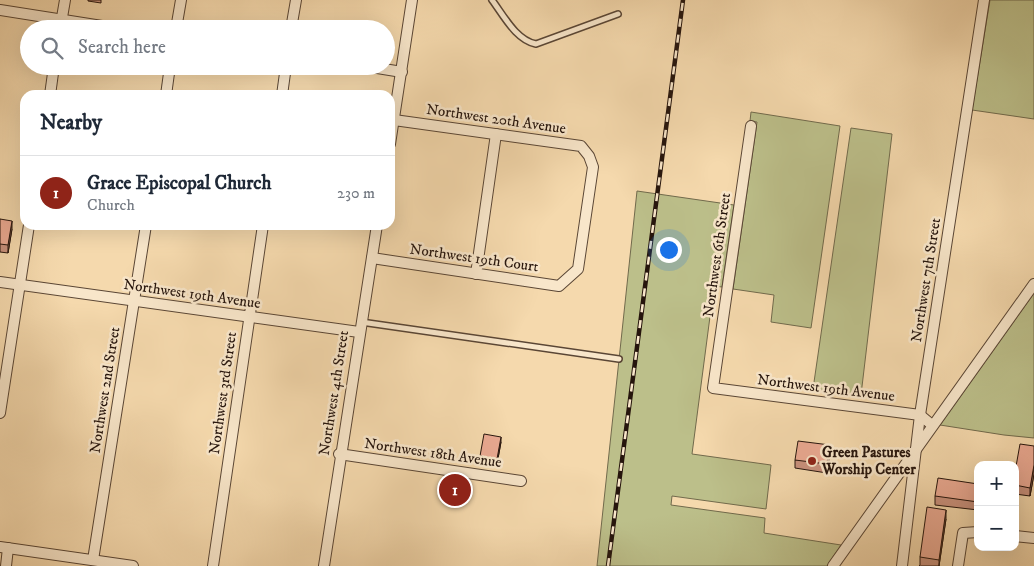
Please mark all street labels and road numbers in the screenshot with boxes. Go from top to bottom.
street label: Northwest 20th Avenue [425,100,567,138]
street label: Northwest 6th Street [699,191,735,318]
street label: Northwest 7th Street [907,216,945,343]
street label: Northwest 19th Court [408,240,540,276]
street label: Northwest 19th Avenue [122,275,262,313]
street label: Northwest 2nd Street [86,325,124,454]
street label: Northwest 4th Street [315,329,353,457]
street label: Northwest 3rd Street [205,330,241,455]
street label: Northwest 19th Avenue [756,370,896,406]
street label: Northwest 18th Avenue [363,434,503,472]

